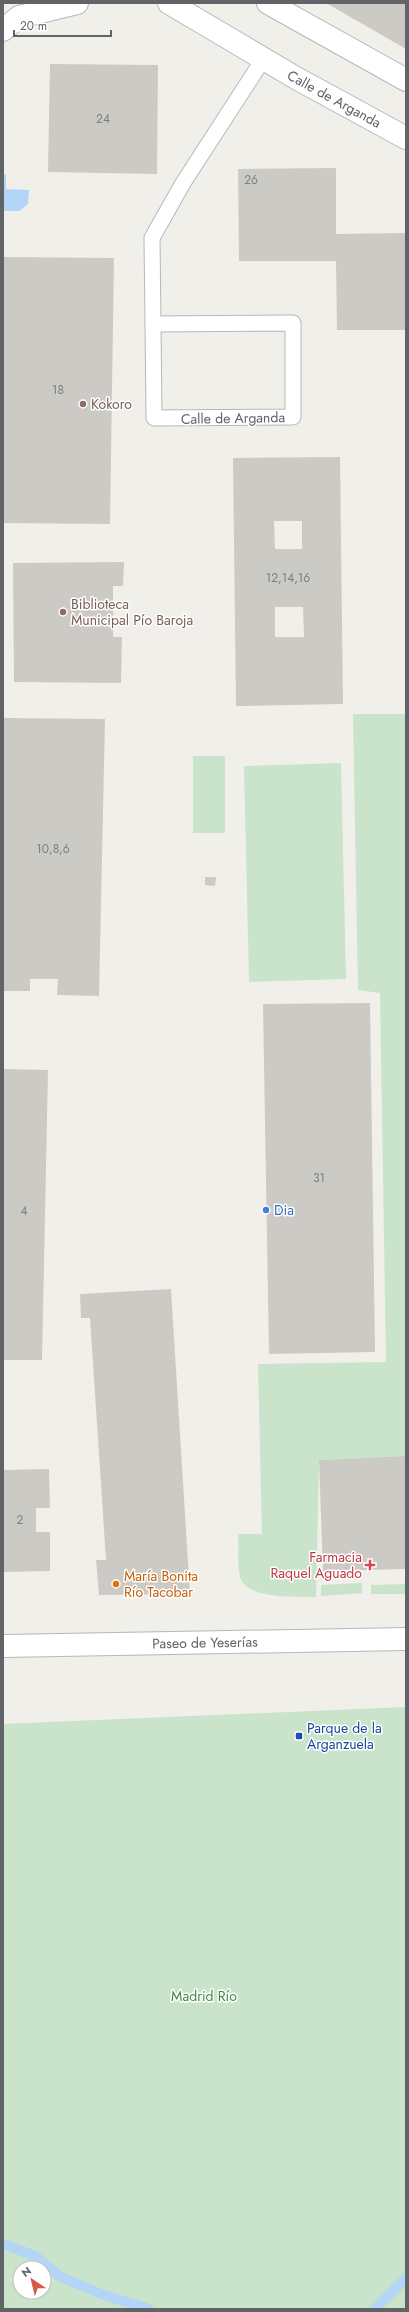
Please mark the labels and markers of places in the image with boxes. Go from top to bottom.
place label: Kokoro [91,394,132,414]
marker: Kokoro [78,399,88,409]
place label: Biblioteca Municipal Pío Baroja [71,594,193,630]
marker: Biblioteca Municipal Pío Baroja [58,607,68,617]
place label: Dia [274,1200,294,1220]
marker: Dia [261,1205,271,1215]
place label: Farmacia Raquel Aguado [271,1547,362,1583]
marker: Farmacia Raquel Aguado [365,1560,375,1570]
place label: María Bonita Río Tacobar [124,1566,198,1602]
marker: María Bonita Río Tacobar [111,1579,121,1589]
place label: Parque de la Arganzuela [307,1718,382,1754]
marker: Parque de la Arganzuela [294,1731,304,1741]

